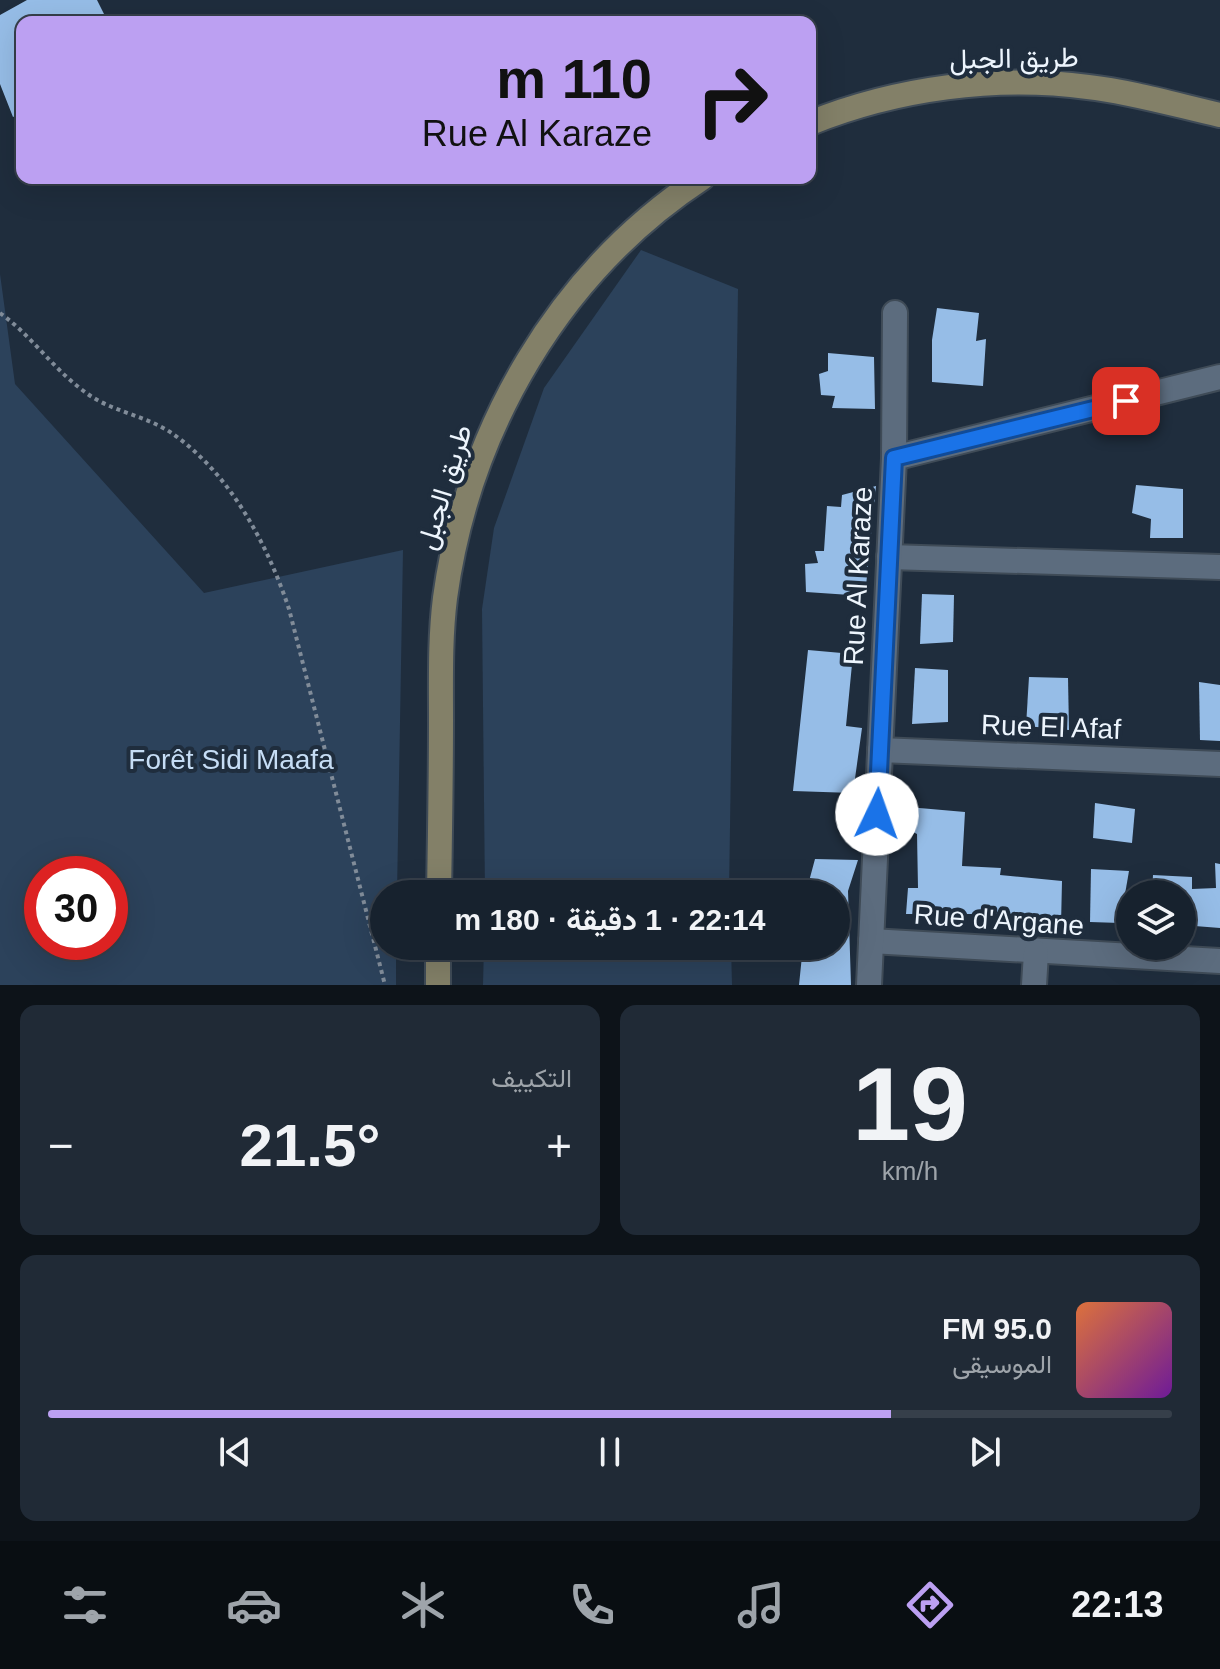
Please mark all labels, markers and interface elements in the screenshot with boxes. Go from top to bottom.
street label: طريق الجبل [949,41,1079,77]
text: 110 m [496,47,652,110]
icon: right [680,48,784,152]
text: Rue Al Karaze [422,113,652,154]
pin [1092,367,1160,435]
icon: arrive [1104,379,1148,423]
street label: طريق الجبل [410,421,480,554]
street label: Rue Al Karaze [838,486,878,666]
street label: Rue El Afaf [980,709,1122,745]
park label: Forêt Sidi Maafa [128,744,334,775]
position arrow [835,772,919,856]
speed limit sign: 30 [24,856,128,960]
map controls [1116,880,1196,960]
button: layers [1116,880,1196,960]
street label: Rue d'Argane [913,899,1085,941]
text: 22:14 · 1 دقيقة · 180 m [455,903,765,936]
text: 19 [852,1046,968,1162]
text: التكييف [491,1063,572,1093]
text: 21.5° [240,1112,380,1179]
text: − [48,1121,74,1170]
text: + [546,1121,572,1170]
text: km/h [882,1156,938,1186]
text: 95.0 FM [942,1312,1052,1345]
text: الموسيقى [952,1349,1052,1379]
icon: previous [213,1430,257,1474]
icon: pause [588,1430,632,1474]
icon: next [963,1430,1007,1474]
icon: filters [57,1577,113,1633]
icon: car [226,1577,282,1633]
icon: climate [395,1577,451,1633]
icon: phone [564,1577,620,1633]
icon: music [733,1577,789,1633]
icon: directions [902,1577,958,1633]
text: 22:13 [1071,1584,1163,1625]

